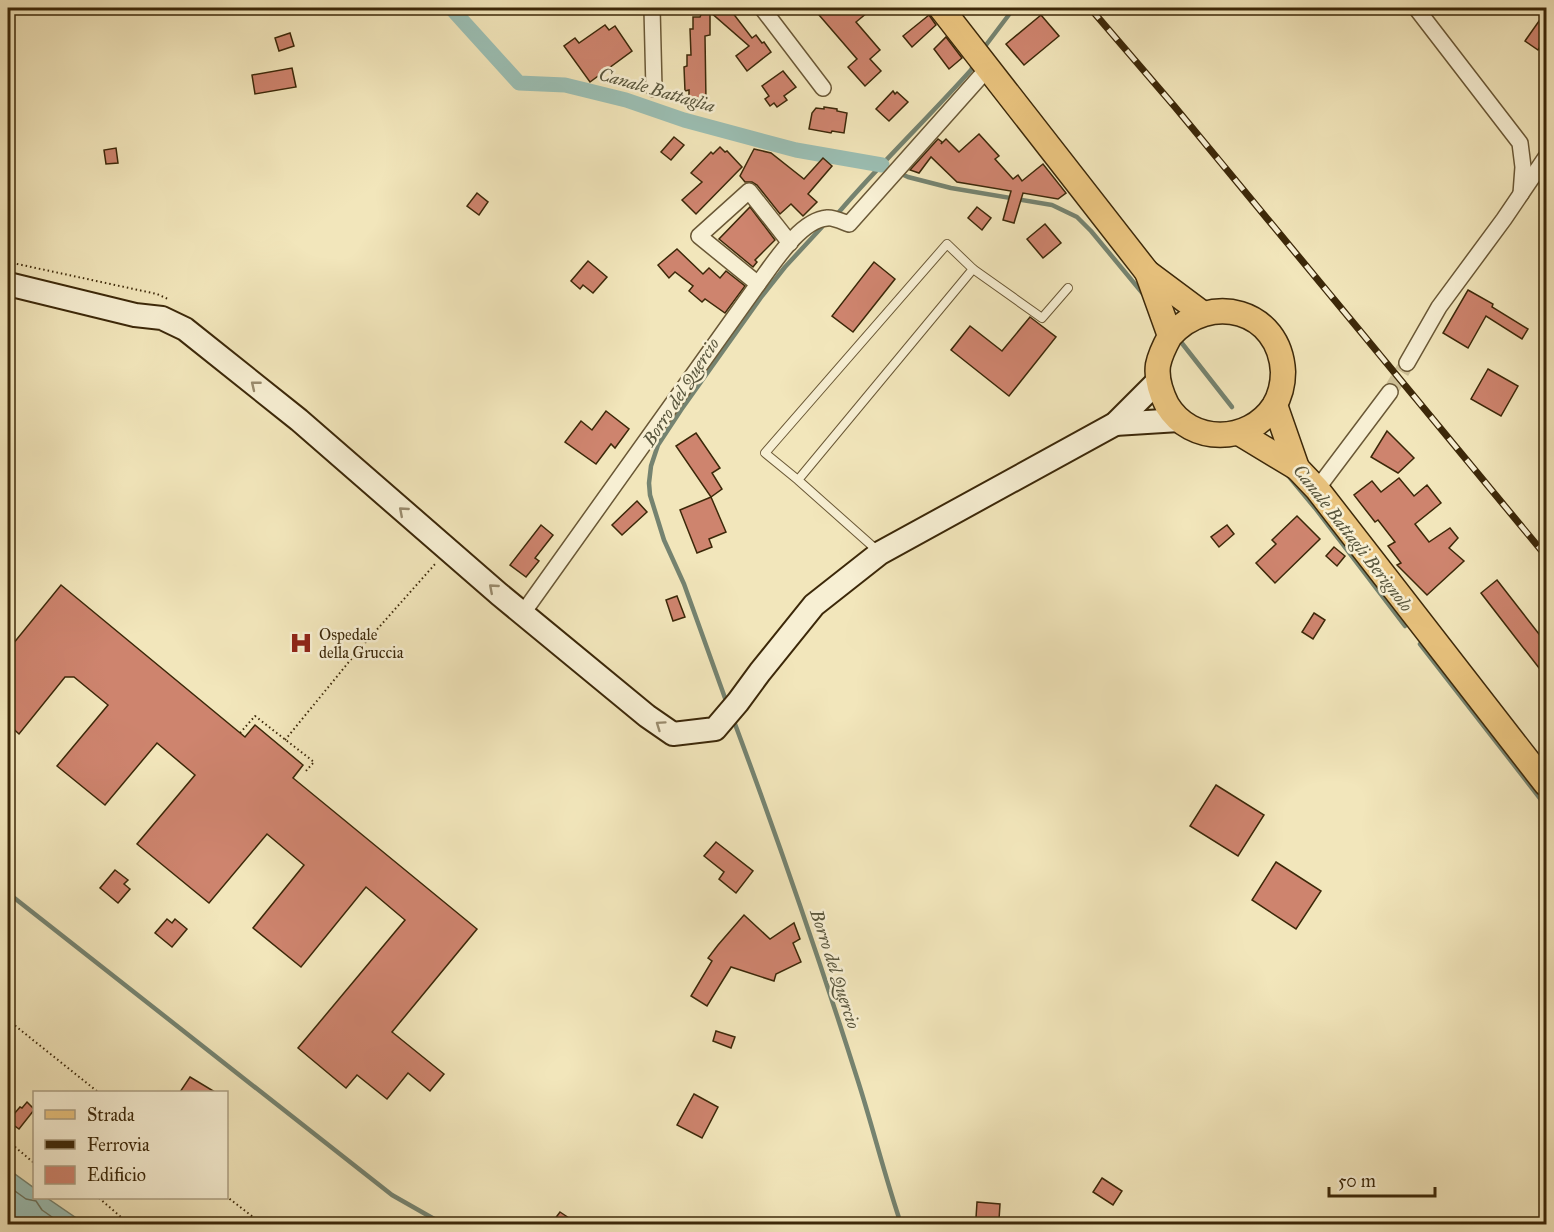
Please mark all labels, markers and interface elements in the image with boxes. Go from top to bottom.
water label: Canale Battaglia [596,63,718,117]
water label: Borro del Quercio [637,334,724,451]
one-way arrow [250,381,261,392]
water label: Canale Battagli Berignolo [1289,460,1418,616]
one-way arrow [399,507,410,518]
one-way arrow [489,584,500,595]
place label: Ospedale della Gruccia [319,625,404,662]
hospital icon: Ospedale della Gruccia [288,630,314,656]
one-way arrow [655,721,666,732]
water label: Borro del Quercio [805,906,865,1032]
legend [33,1091,228,1199]
text: Strada [87,1104,135,1126]
text: Ferrovia [87,1134,150,1156]
scale bar [1329,1160,1436,1198]
text: Edificio [87,1164,146,1186]
text: 50 m [1338,1170,1376,1192]

